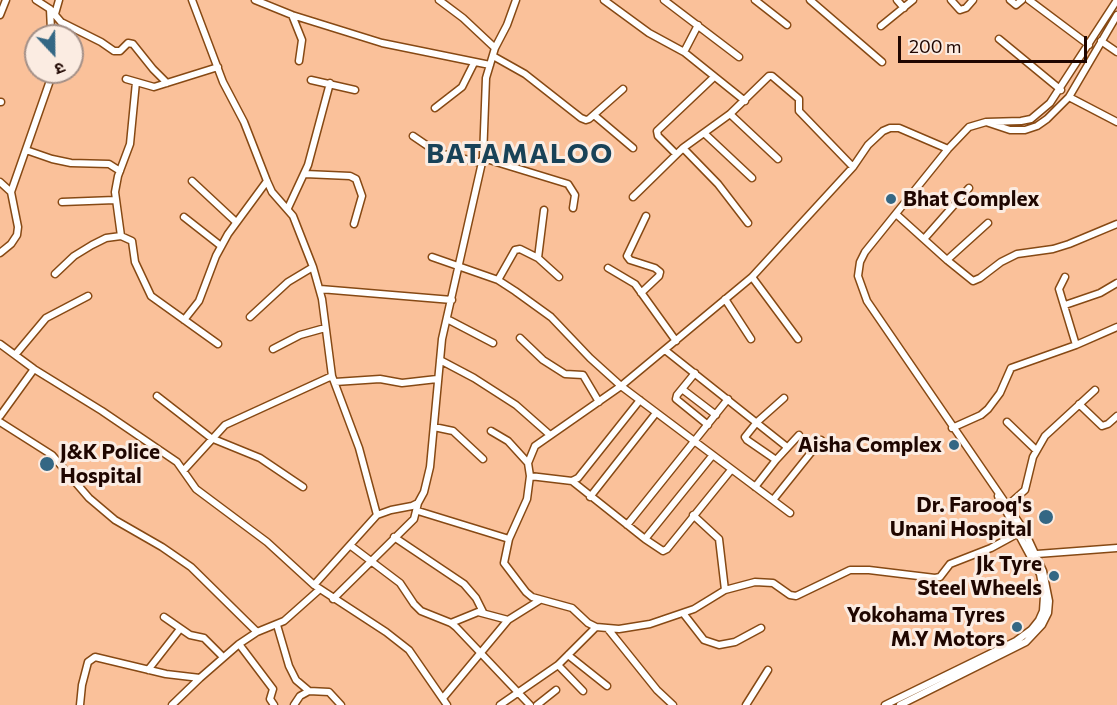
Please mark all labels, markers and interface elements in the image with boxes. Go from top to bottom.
north arrow [24,24,84,84]
scale bar [901,24,1090,62]
text: 200 m [909,35,962,57]
text: उ [52,59,68,80]
district label: BATAMALOO [426,138,614,170]
place label: Bhat Complex [903,186,1039,212]
marker: Bhat Complex [884,192,898,206]
place label: Aisha Complex [798,432,942,458]
marker: Aisha Complex [947,438,961,452]
place label: J&K Police Hospital [60,439,160,489]
marker: J&K Police Hospital [38,455,56,473]
place label: Dr. Farooq's Unani Hospital [890,492,1032,542]
marker: Dr. Farooq's Unani Hospital [1037,508,1055,526]
place label: Jk Tyre Steel Wheels [917,551,1042,601]
marker: Jk Tyre Steel Wheels [1047,569,1061,583]
place label: Yokohama Tyres M.Y Motors [846,602,1005,652]
marker: Yokohama Tyres M.Y Motors [1010,620,1024,634]

